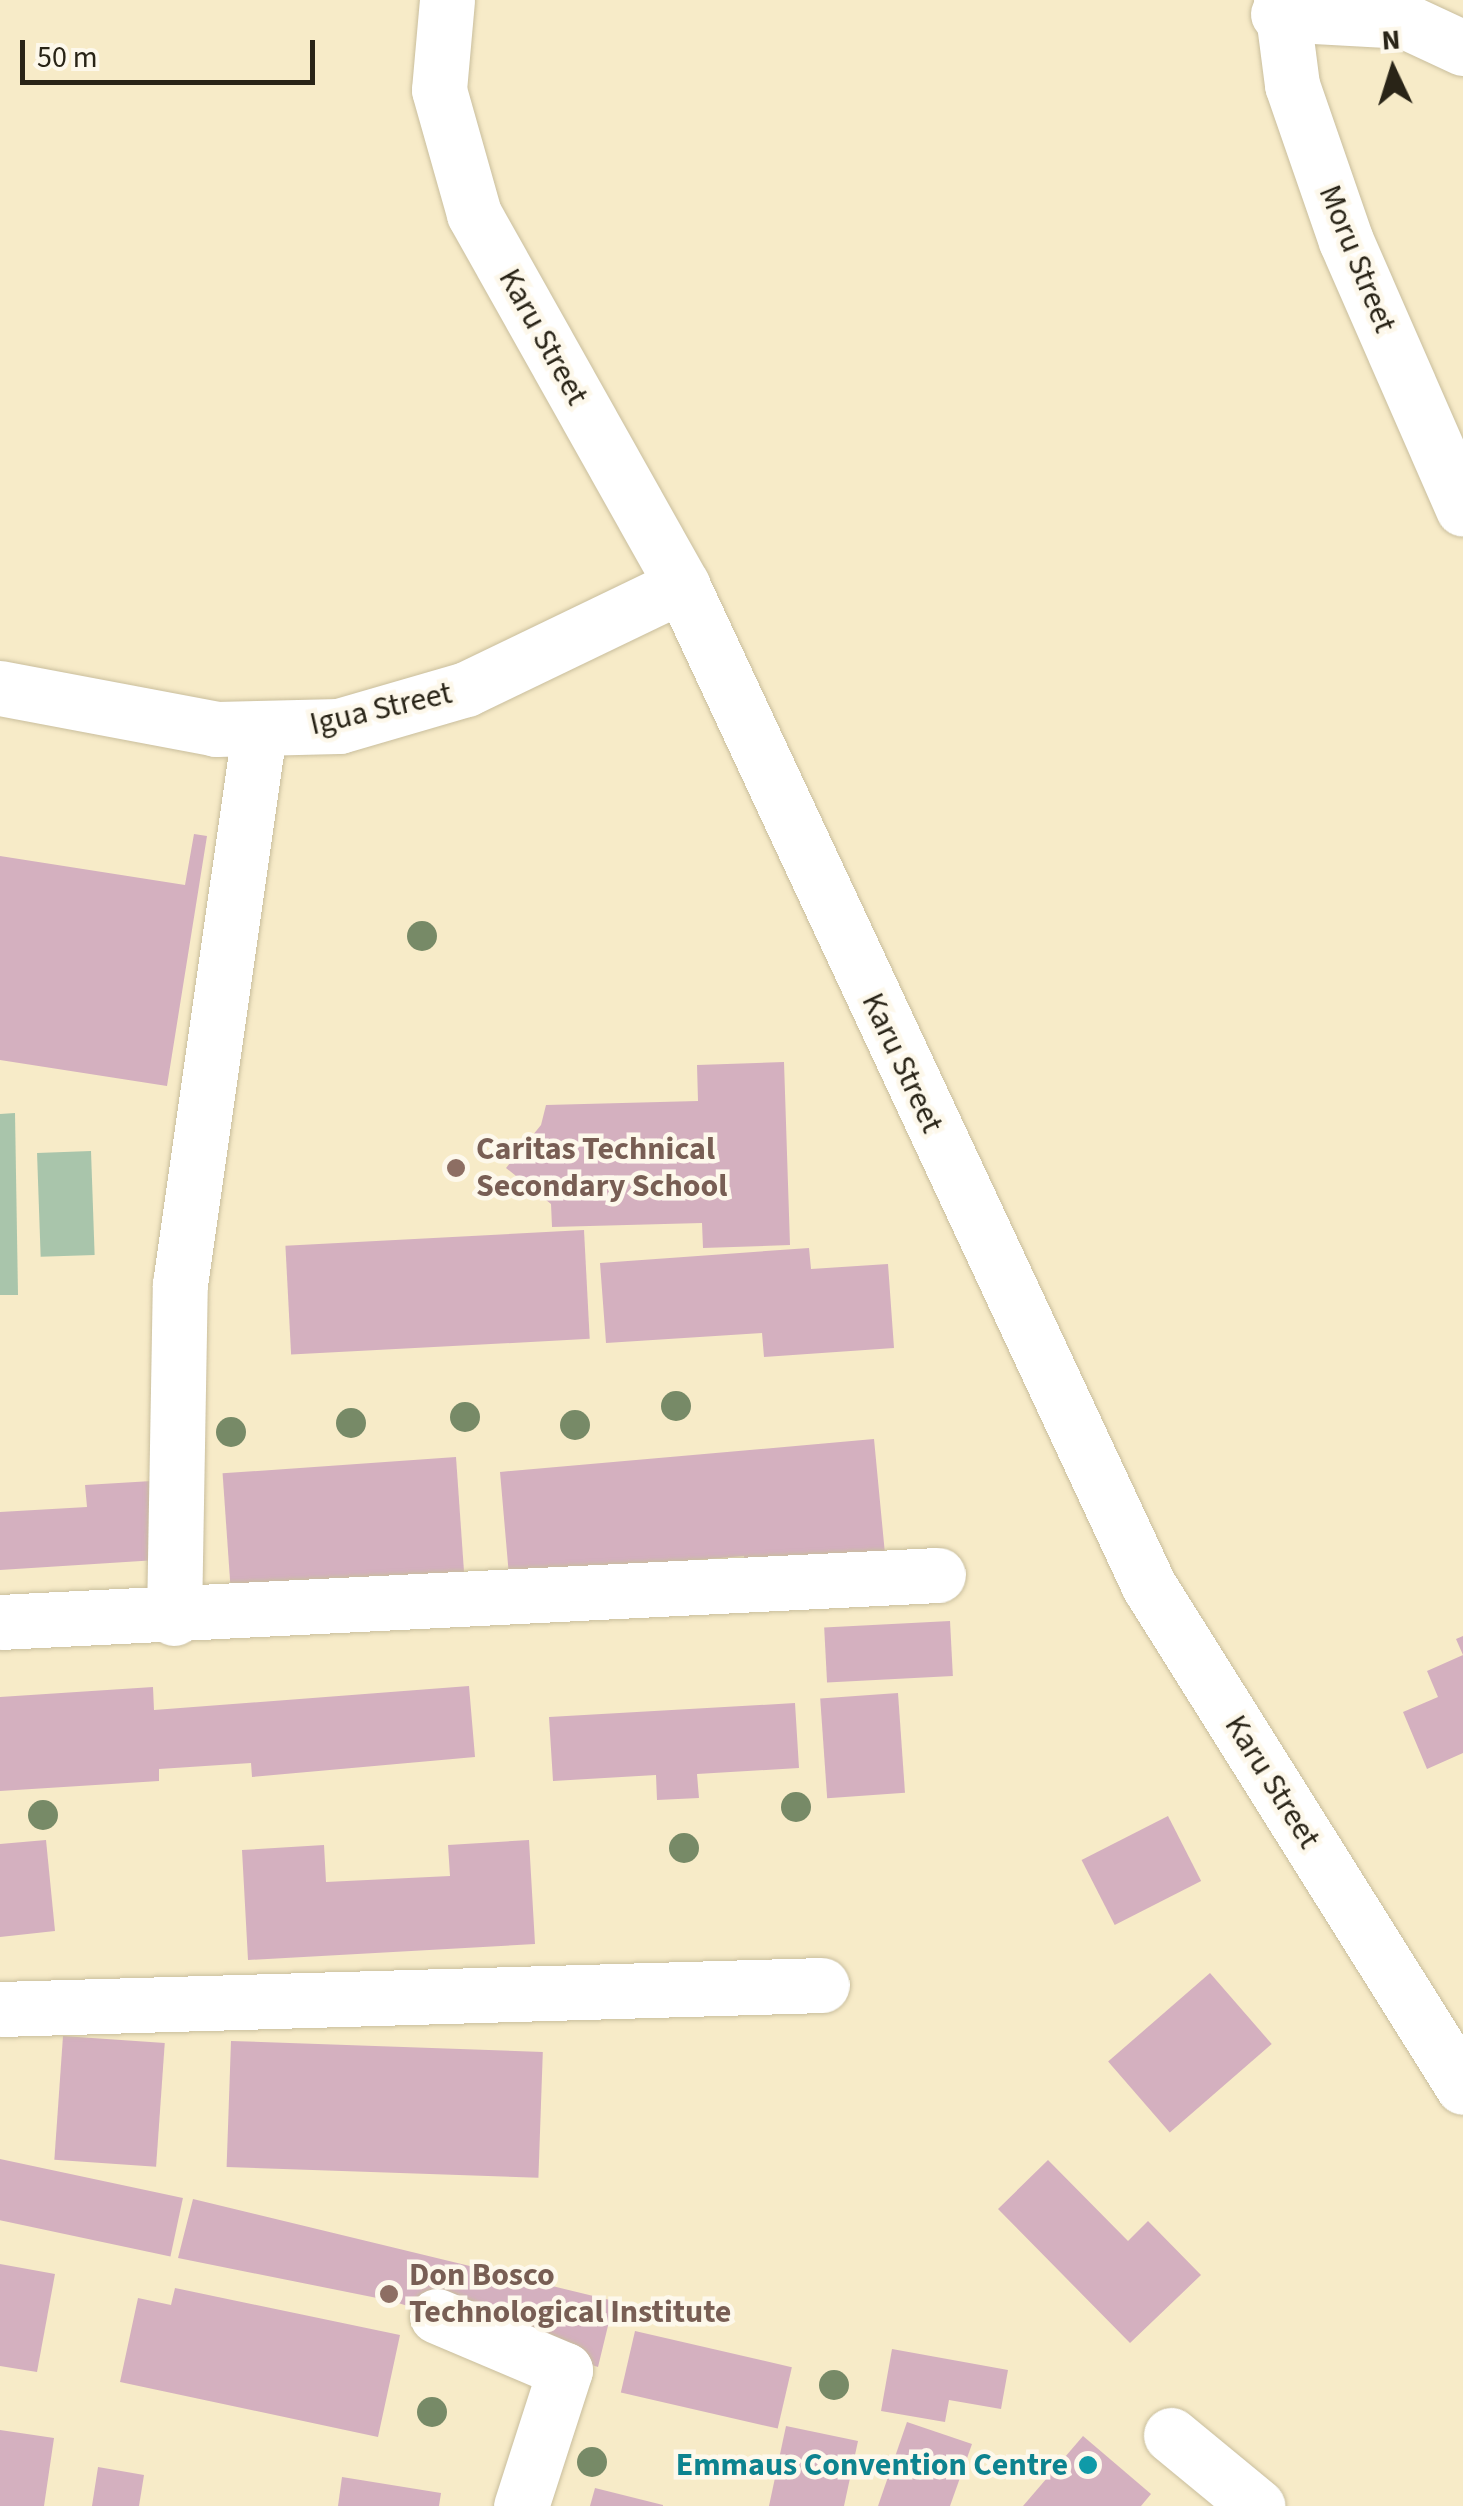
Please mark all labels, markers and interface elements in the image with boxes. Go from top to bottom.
text: N [1380,19,1402,61]
scale bar [25,20,320,82]
north arrow [1343,20,1443,120]
text: 50 m [37,36,98,79]
street label: Moru Street [1310,180,1404,338]
street label: Karu Street [490,262,596,412]
street label: Igua Street [306,674,456,744]
street label: Karu Street [853,987,951,1139]
place label: Caritas Technical Secondary School [476,1131,727,1206]
marker: Caritas Technical Secondary School [445,1157,467,1179]
street label: Karu Street [1216,1708,1328,1856]
place label: Don Bosco Technological Institute [409,2257,731,2332]
marker: Don Bosco Technological Institute [378,2283,400,2305]
place label: Emmaus Convention Centre [676,2446,1068,2484]
marker: Emmaus Convention Centre [1077,2454,1099,2476]

